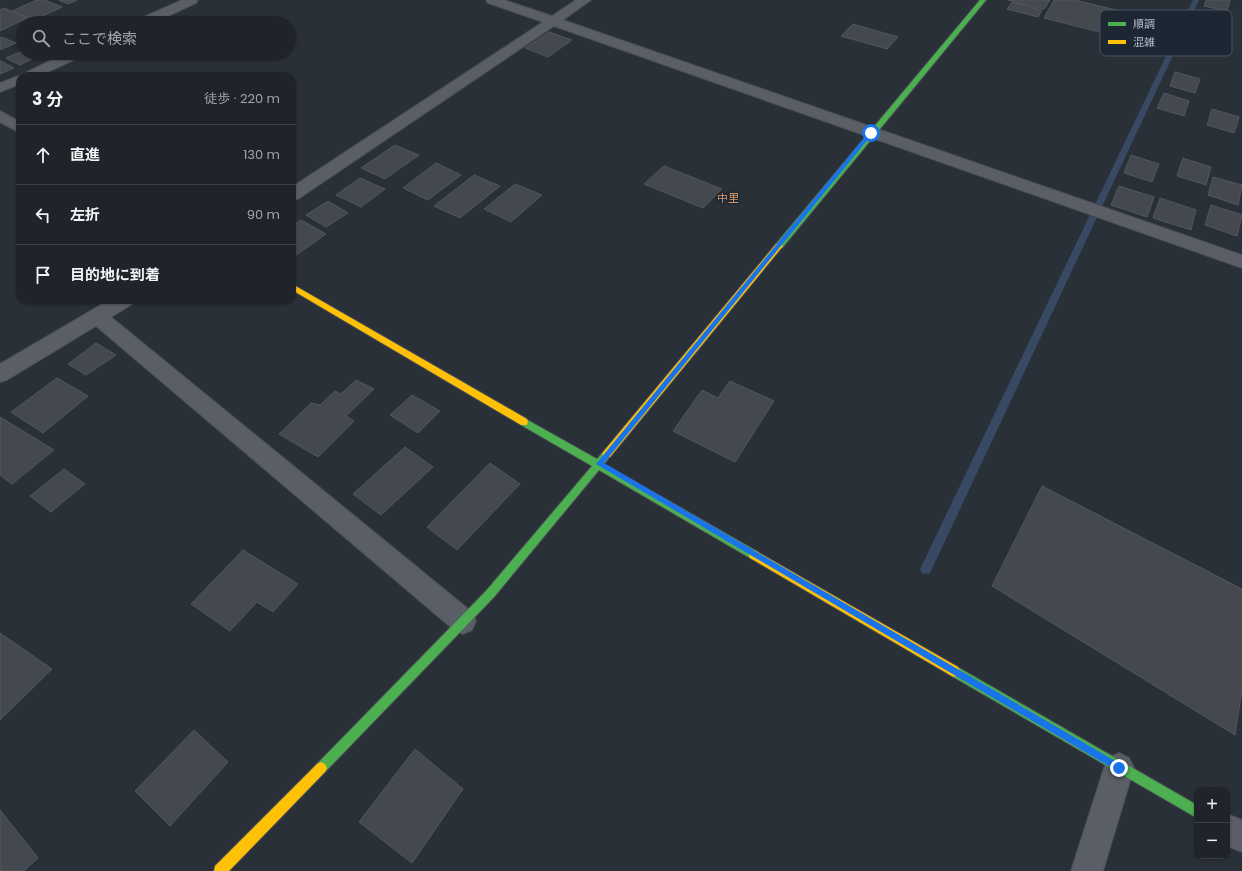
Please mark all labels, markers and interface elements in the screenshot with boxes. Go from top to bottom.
legend [1100,10,1232,56]
search box [16,16,296,60]
text: 順調 [1133,16,1155,32]
icon: search [30,27,52,49]
text: ここで検索 [62,28,137,49]
text: 混雑 [1133,34,1155,50]
text: 3 分 [32,87,63,111]
text: 徒歩 · 220 m [204,89,280,108]
route start [862,124,880,142]
icon: ahead [32,144,54,166]
text: 直進 [70,144,100,165]
text: 130 m [243,145,280,164]
district label: 中里 [717,190,739,206]
icon: left [32,204,54,226]
text: 左折 [70,204,100,225]
text: 90 m [247,205,280,224]
icon: arrive [32,264,54,286]
text: 目的地に到着 [70,264,160,285]
route end [1110,759,1128,777]
map controls [1194,787,1230,859]
button: + [1194,787,1230,823]
button: − [1194,823,1230,859]

